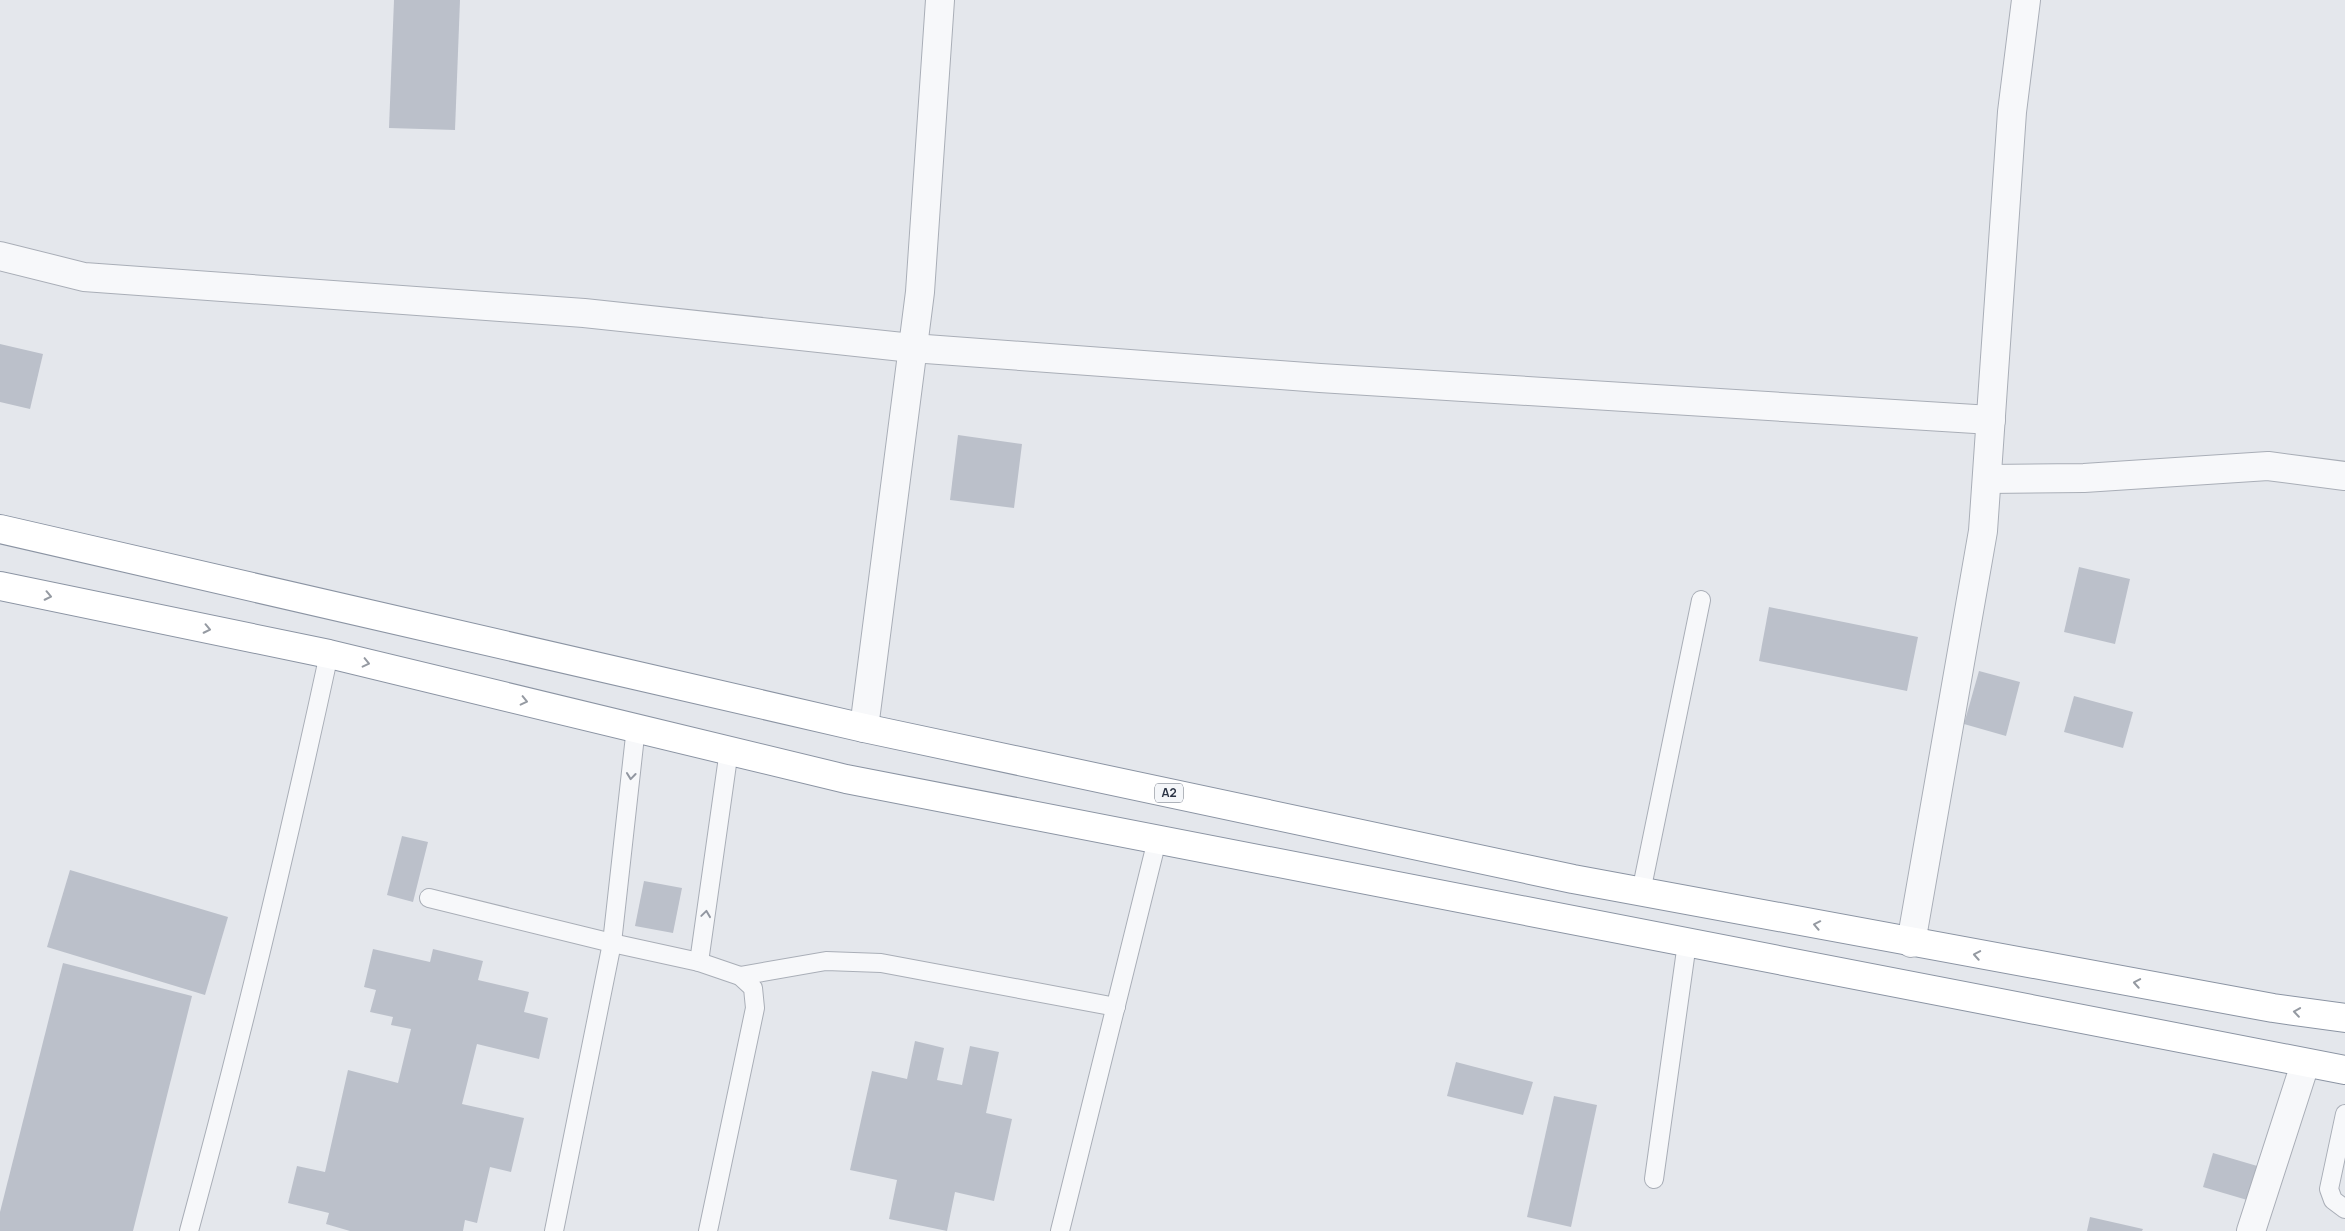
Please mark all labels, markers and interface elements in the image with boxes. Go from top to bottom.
one-way arrow [43,590,52,600]
one-way arrow [202,623,211,633]
one-way arrow [361,657,370,668]
one-way arrow [519,695,528,706]
one-way arrow [626,772,637,780]
road number: A2 [1155,784,1183,802]
one-way arrow [700,910,711,918]
one-way arrow [1813,920,1821,931]
one-way arrow [1972,950,1981,960]
one-way arrow [2132,979,2141,989]
one-way arrow [2292,1007,2301,1017]

